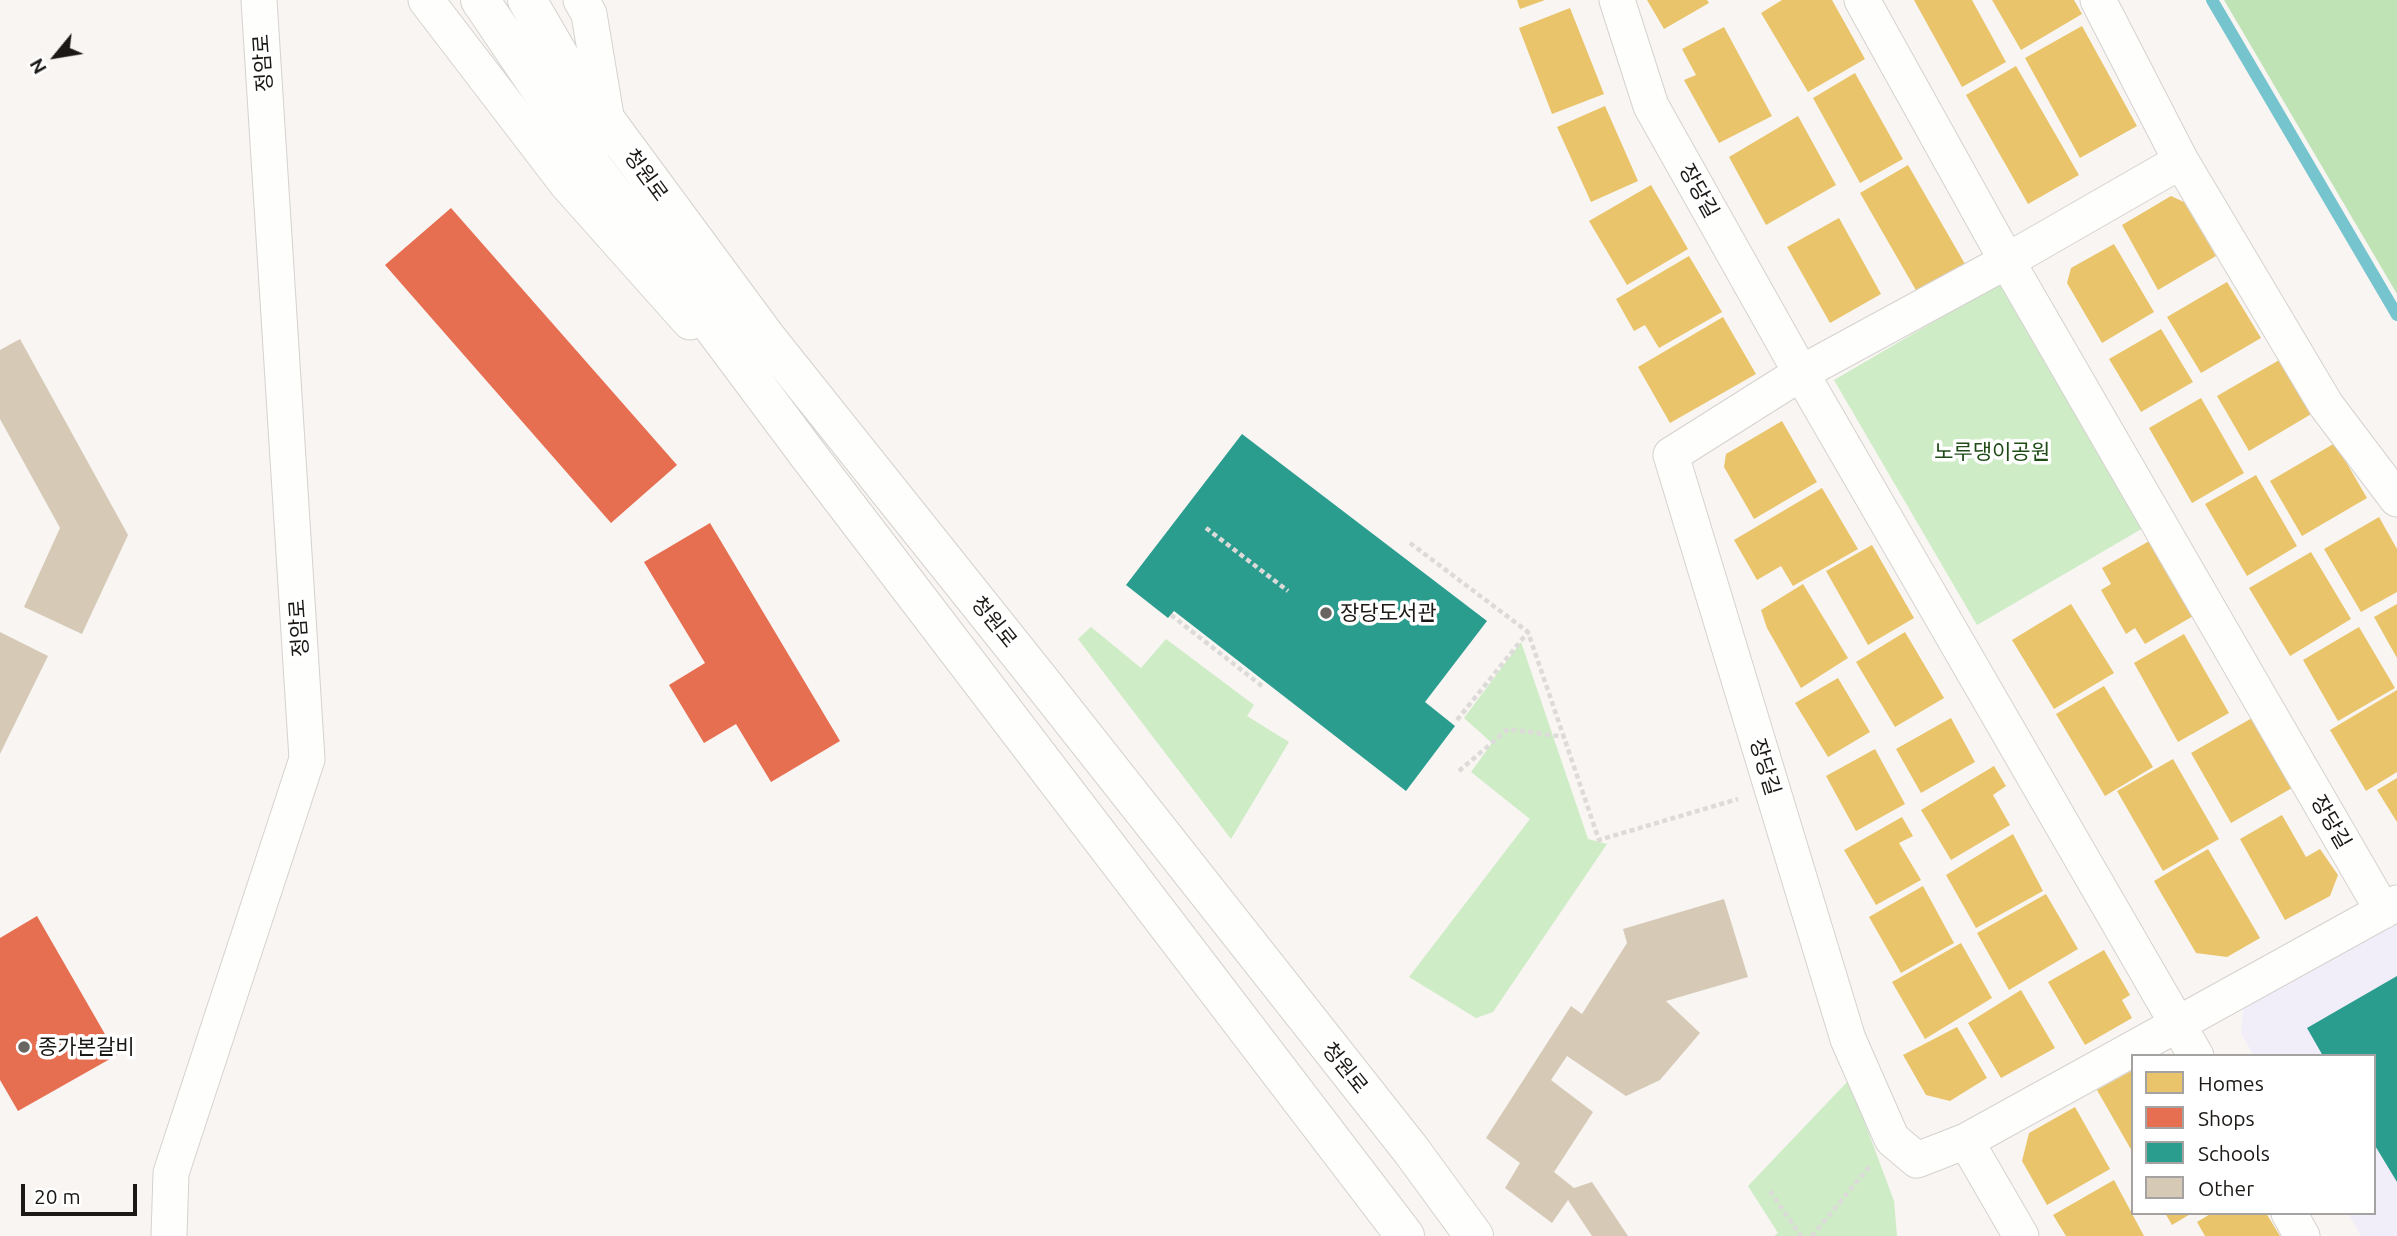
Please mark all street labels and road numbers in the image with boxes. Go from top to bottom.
street label: 정암로 [248,33,278,93]
street label: 청원로 [619,144,673,206]
street label: 장당길 [1674,160,1724,222]
street label: 청원로 [966,592,1022,652]
street label: 정암로 [284,598,314,658]
street label: 장당길 [1744,736,1786,798]
street label: 장당길 [2306,791,2356,853]
street label: 청원로 [1317,1038,1373,1098]

